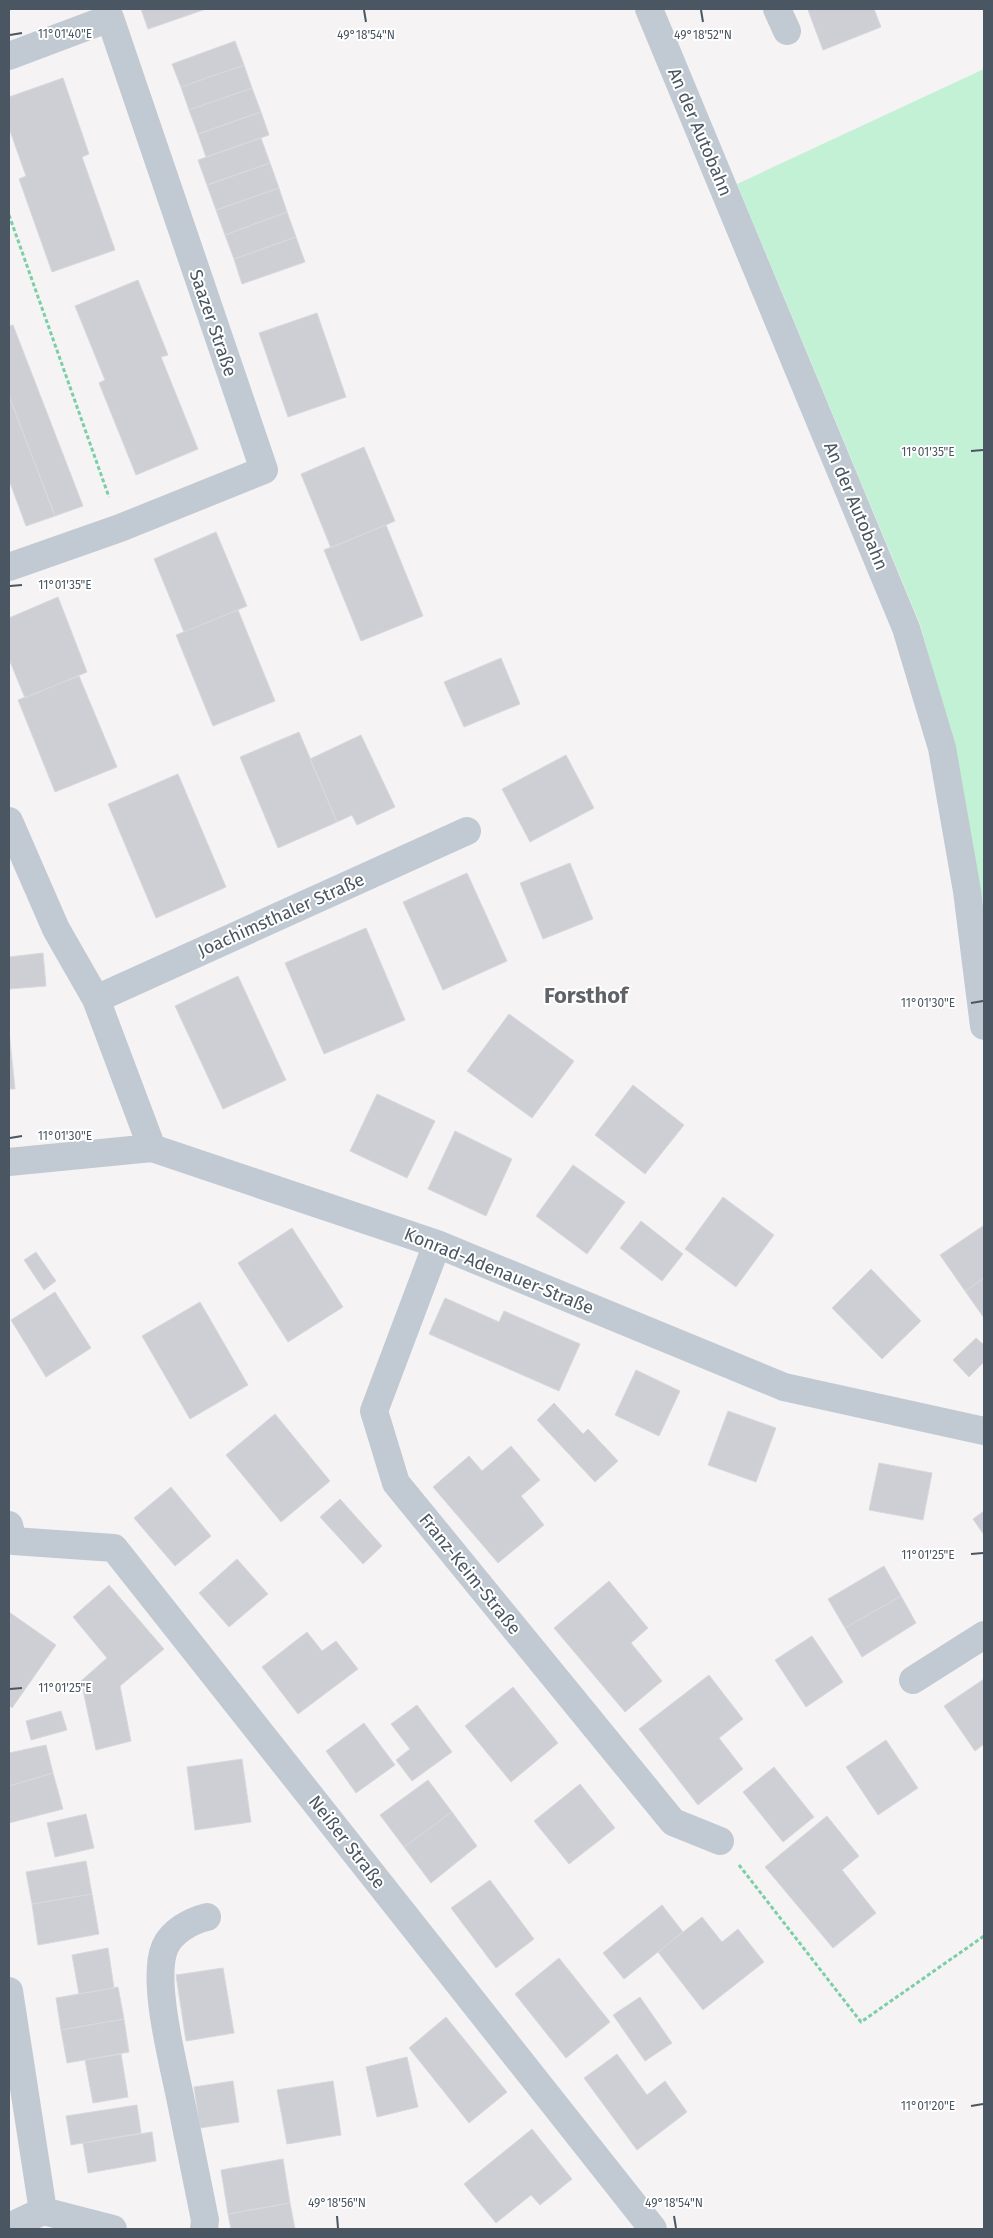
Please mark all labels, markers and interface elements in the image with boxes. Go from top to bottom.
text: 11°01'40"E [38,27,92,41]
text: 49°18'54"N [337,28,395,42]
text: 49°18'52"N [674,28,732,42]
street label: An der Autobahn [663,65,737,199]
street label: Saazer Straße [184,267,242,379]
street label: An der Autobahn [819,439,893,573]
text: 11°01'35"E [901,445,955,459]
text: 11°01'35"E [38,578,92,592]
street label: Joachimsthaler Straße [194,868,368,962]
district label: Forsthof [544,982,630,1009]
text: 11°01'30"E [901,996,955,1010]
text: 11°01'30"E [38,1129,92,1143]
street label: Konrad-Adenauer-Straße [401,1223,597,1319]
street label: Franz-Keim-Straße [414,1509,526,1639]
text: 11°01'25"E [901,1548,955,1562]
text: 11°01'25"E [38,1681,92,1695]
street label: Neißer Straße [304,1791,390,1893]
text: 11°01'20"E [901,2099,955,2113]
text: 49°18'56"N [308,2196,366,2210]
text: 49°18'54"N [645,2196,703,2210]

